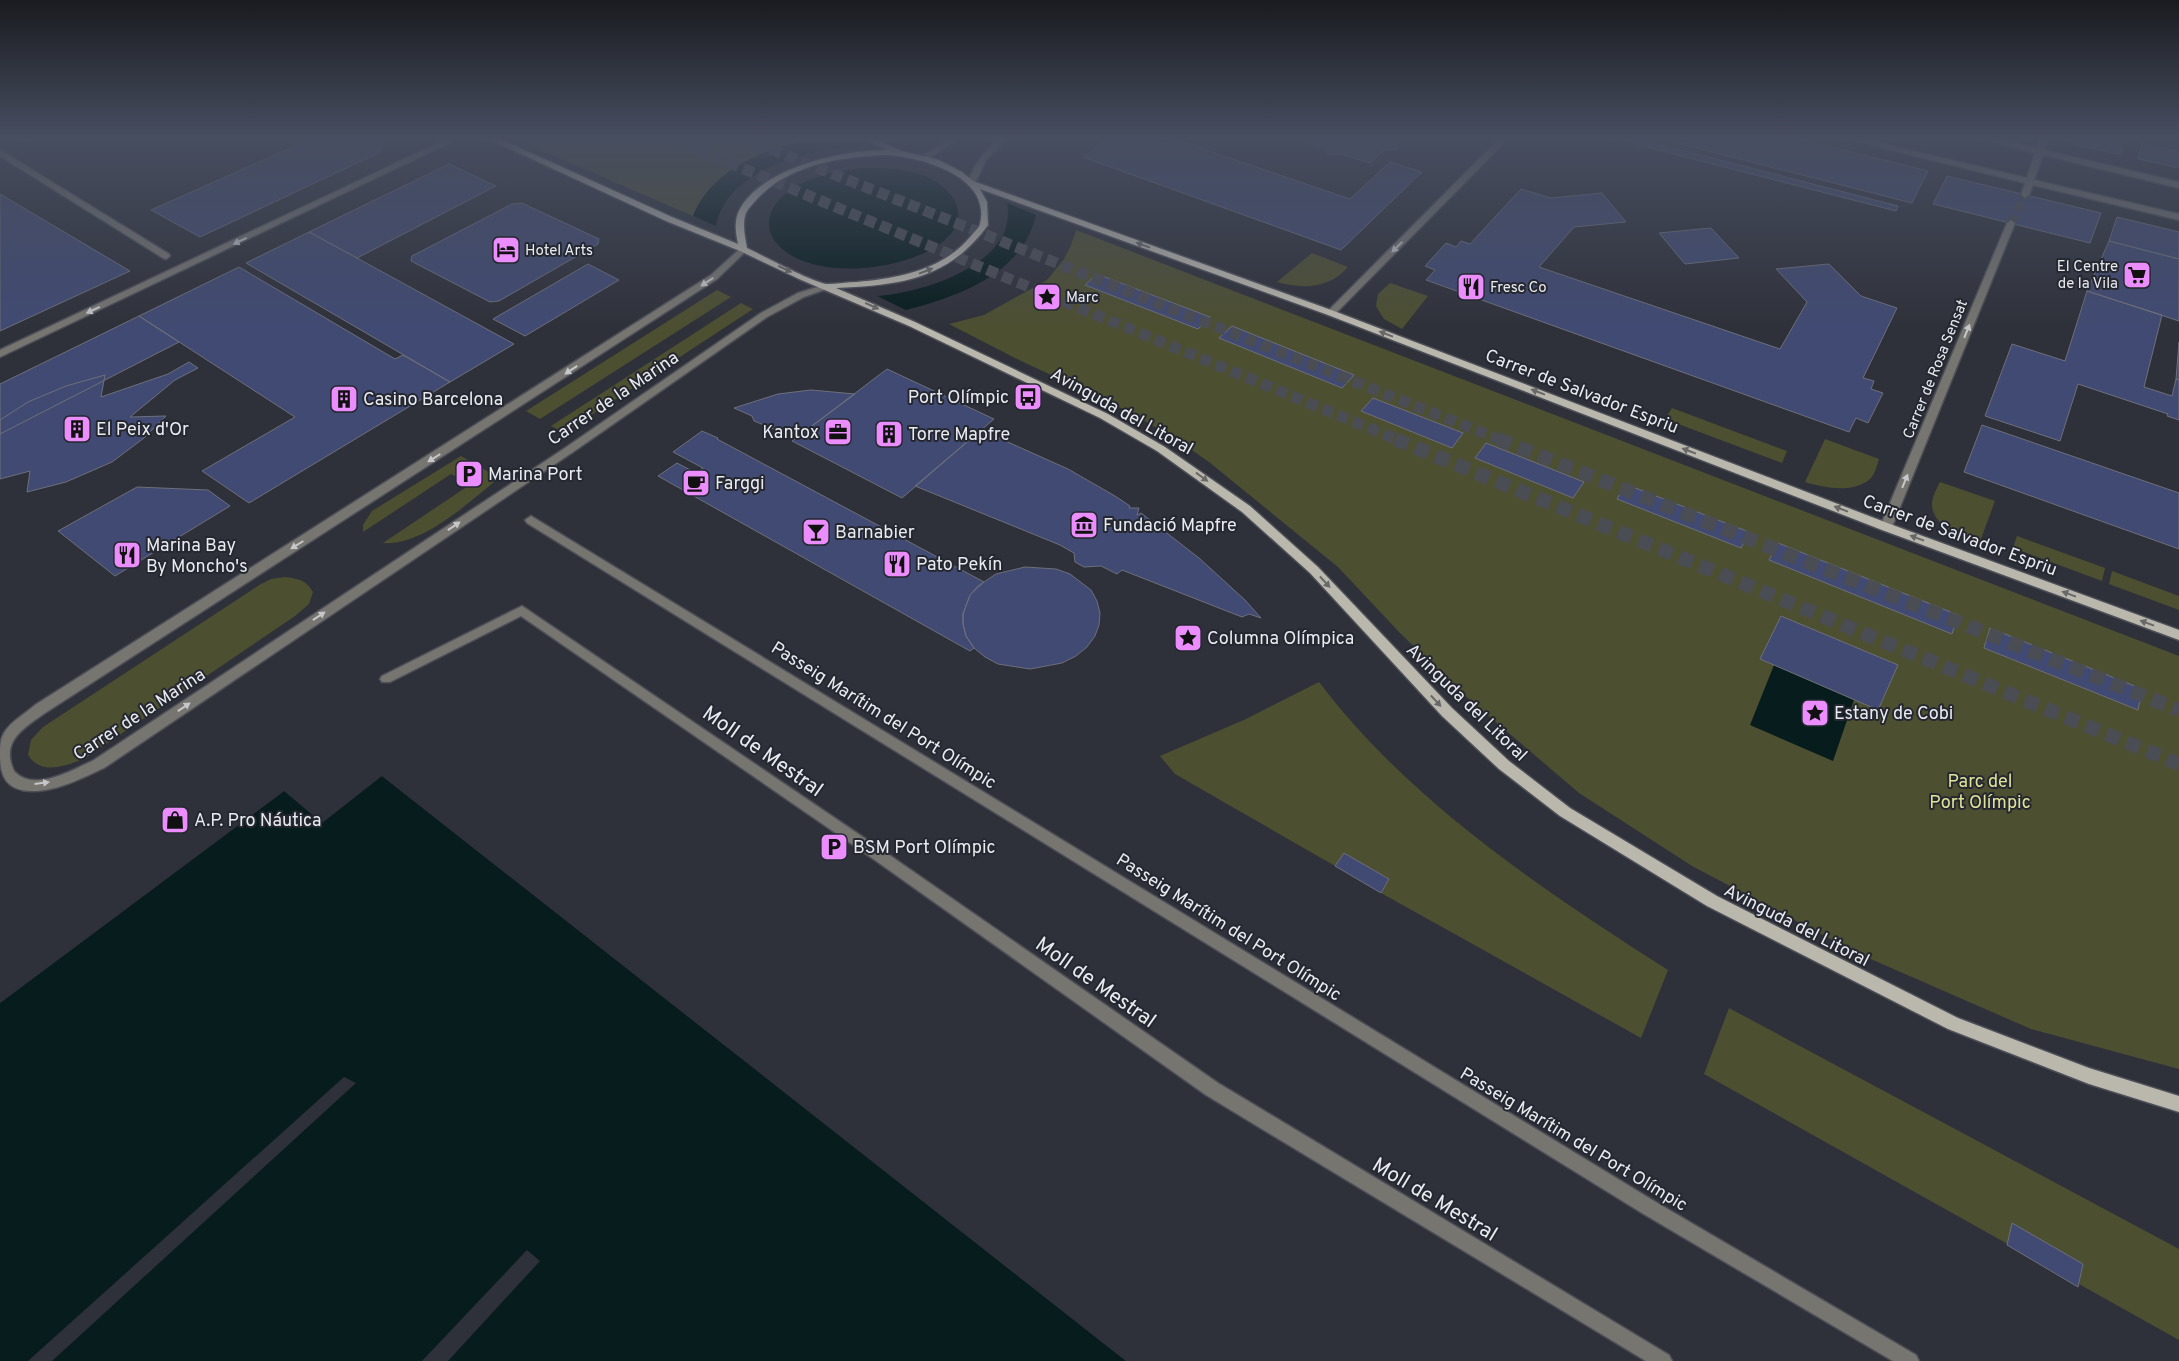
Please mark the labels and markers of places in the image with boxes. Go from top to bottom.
hotel icon: Hotel Arts [491,235,521,265]
place label: Hotel Arts [525,242,593,261]
place label: El Centre de la Vila [2057,258,2118,294]
supermarket icon: El Centre de la Vila [2122,260,2152,290]
restaurant icon: Fresc Co [1456,272,1486,302]
place label: Fresc Co [1490,279,1547,298]
place icon: Marc [1032,282,1062,312]
place label: Marc [1066,289,1099,308]
bus stop icon: Port Olímpic [1013,382,1043,412]
building icon: Casino Barcelona [329,384,359,414]
place label: Port Olímpic [908,387,1009,410]
place label: Casino Barcelona [363,389,503,412]
building icon: El Peix d'Or [62,414,92,444]
office icon: Kantox [823,417,853,447]
place label: El Peix d'Or [96,419,189,442]
building icon: Torre Mapfre [874,419,904,449]
place label: Kantox [762,422,819,445]
place label: Torre Mapfre [908,424,1010,447]
parking icon: Marina Port [454,459,484,489]
place label: Marina Port [488,464,582,487]
cafe icon: Farggi [681,468,711,498]
place label: Farggi [715,473,765,496]
museum icon: Fundació Mapfre [1069,510,1099,540]
place label: Fundació Mapfre [1103,515,1237,538]
bar icon: Barnabier [801,517,831,547]
place label: Barnabier [835,522,915,545]
place label: Marina Bay By Moncho's [146,535,248,579]
restaurant icon: Marina Bay By Moncho's [112,540,142,570]
restaurant icon: Pato Pekín [882,549,912,579]
place label: Pato Pekín [916,554,1002,577]
place icon: Columna Olímpica [1173,623,1203,653]
place label: Columna Olímpica [1207,628,1354,651]
place icon: Estany de Cobi [1800,698,1830,728]
place label: Estany de Cobi [1834,703,1953,726]
shop icon: A.P. Pro Náutica [160,805,190,835]
place label: A.P. Pro Náutica [194,810,321,833]
parking icon: BSM Port Olímpic [819,832,849,862]
place label: BSM Port Olímpic [853,837,996,860]

